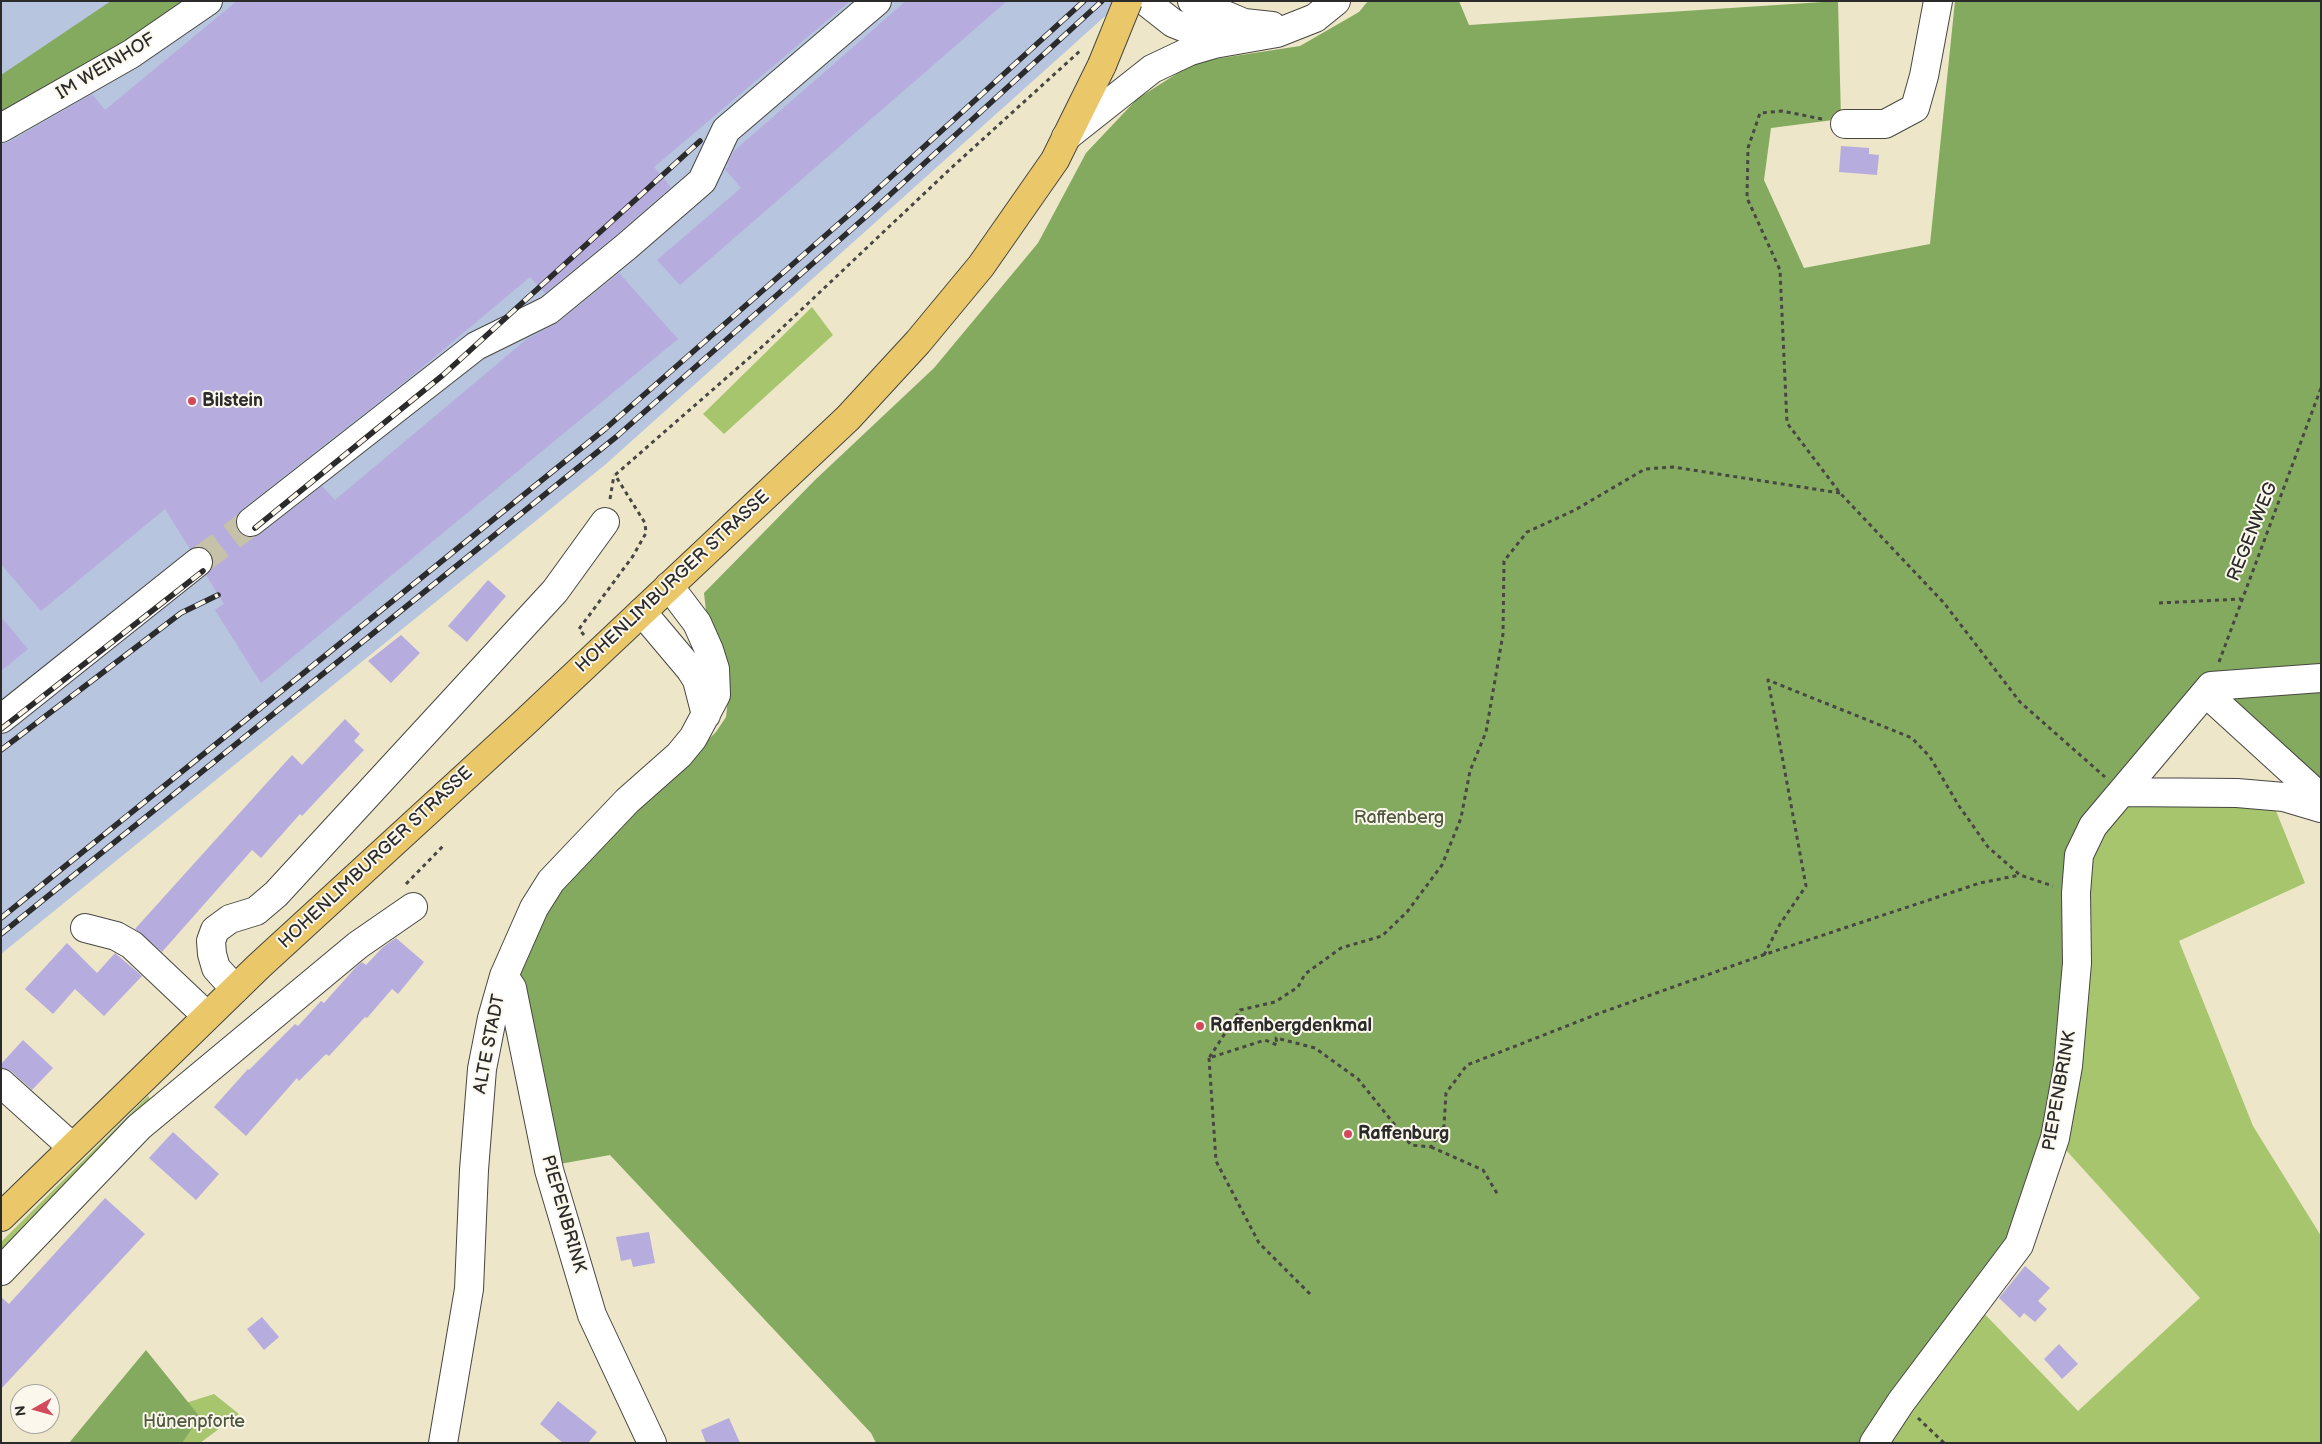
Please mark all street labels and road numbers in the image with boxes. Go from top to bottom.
street label: IM WEINHOF [53,29,159,105]
street label: REGENWEG [2223,479,2283,585]
street label: HOHENLIMBURGER STRASSE [572,486,774,678]
street label: HOHENLIMBURGER STRASSE [275,762,477,954]
street label: ALTE STADT [470,992,510,1096]
street label: PIEPENBRINK [2039,1029,2081,1153]
street label: PIEPENBRINK [536,1153,590,1275]

